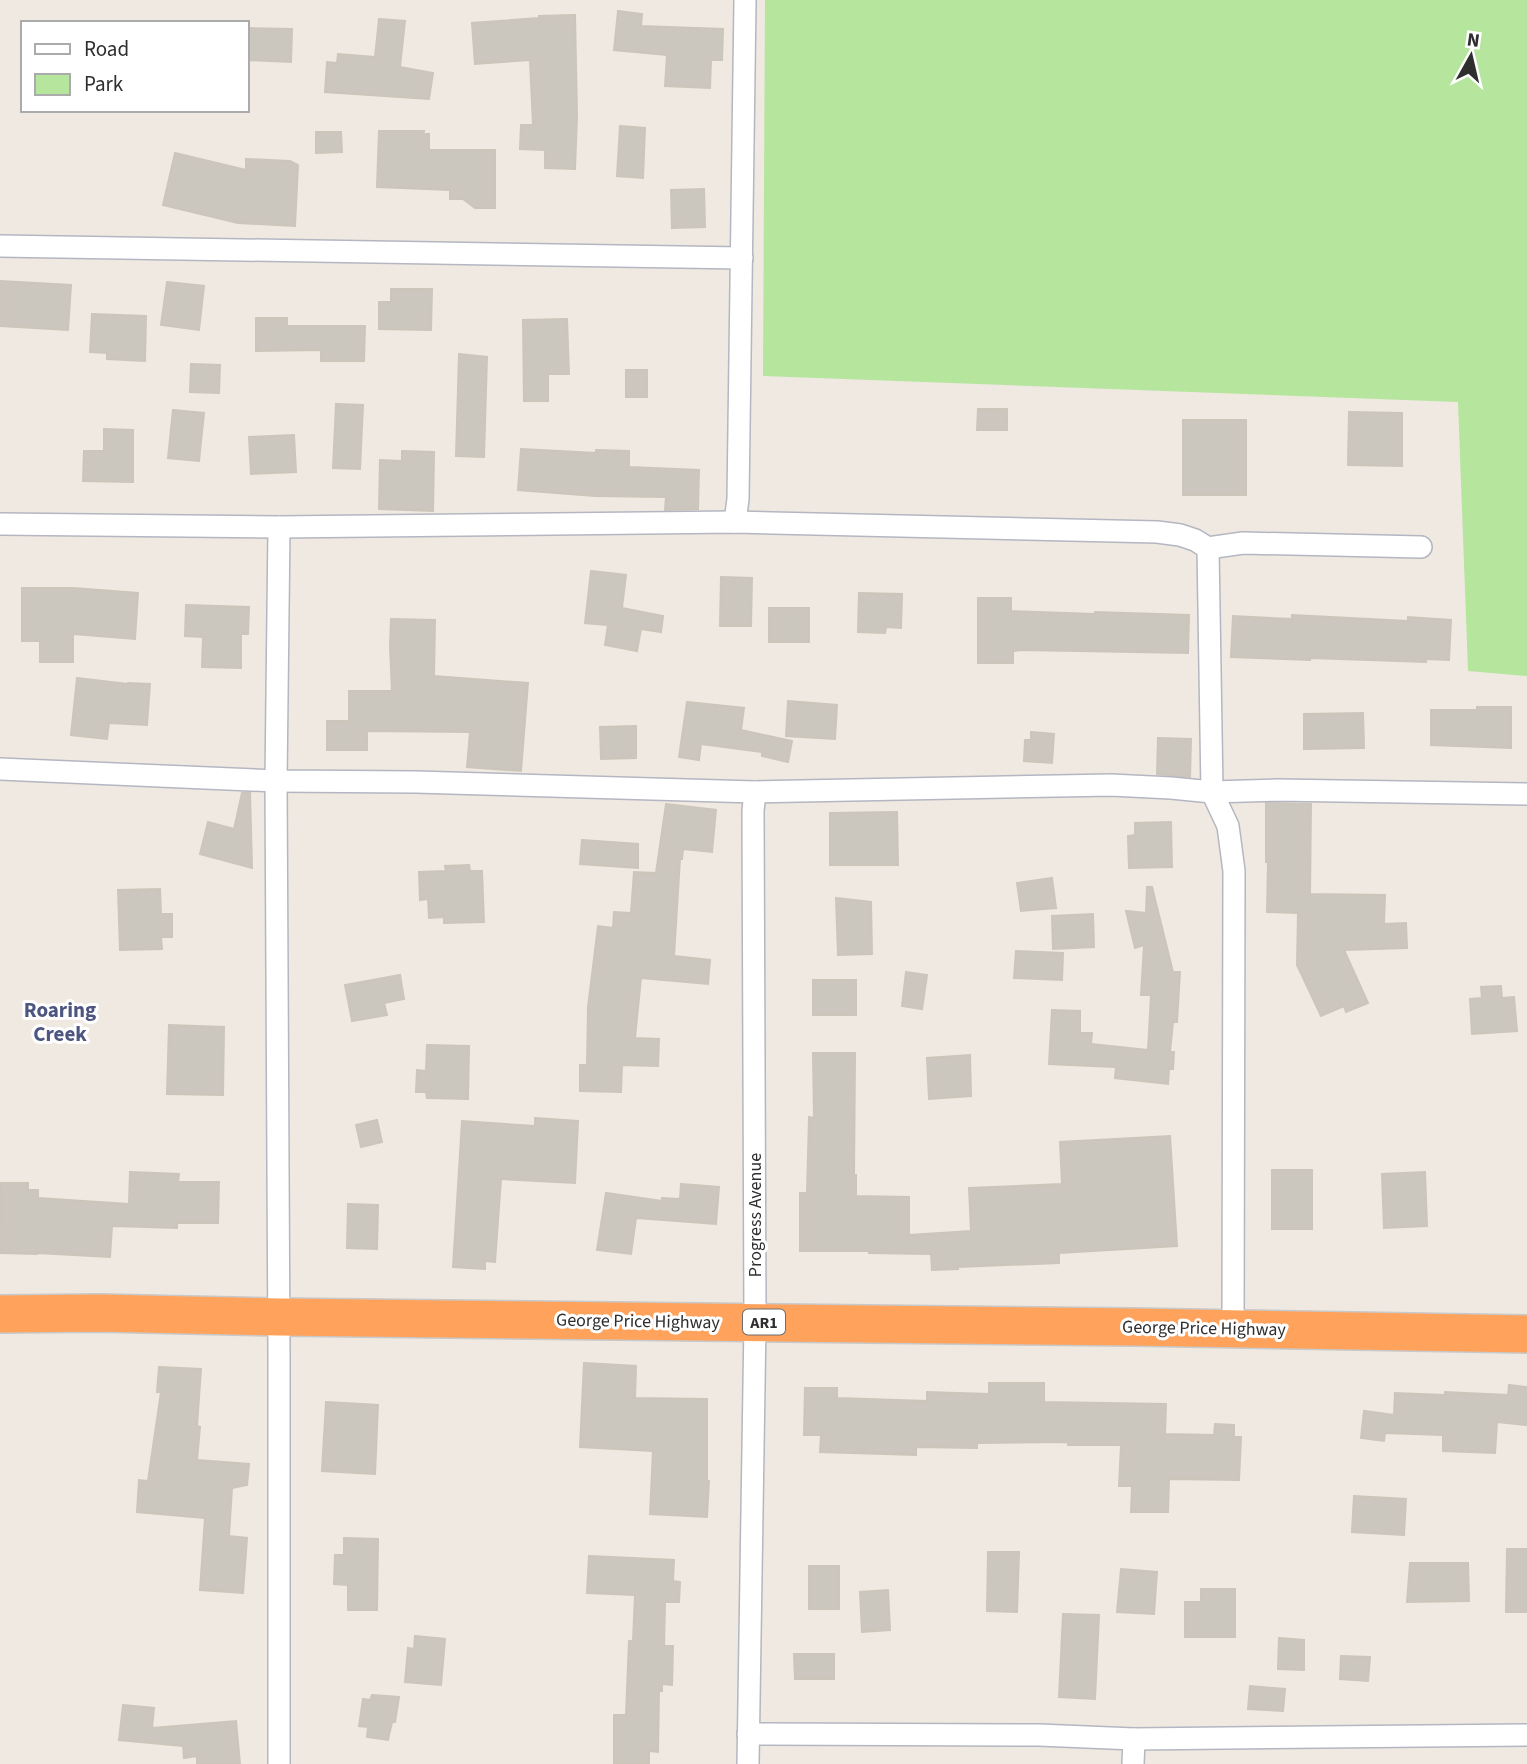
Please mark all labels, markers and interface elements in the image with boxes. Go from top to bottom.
legend [21,21,248,112]
north arrow [1436,21,1506,91]
text: N [1465,26,1481,55]
text: Road [84,34,129,64]
text: Park [84,69,124,99]
district label: Roaring Creek [24,995,96,1049]
street label: Progress Avenue [743,1153,768,1277]
street label: George Price Highway [556,1308,721,1335]
road number: AR1 [743,1310,785,1334]
street label: George Price Highway [1122,1315,1287,1342]

